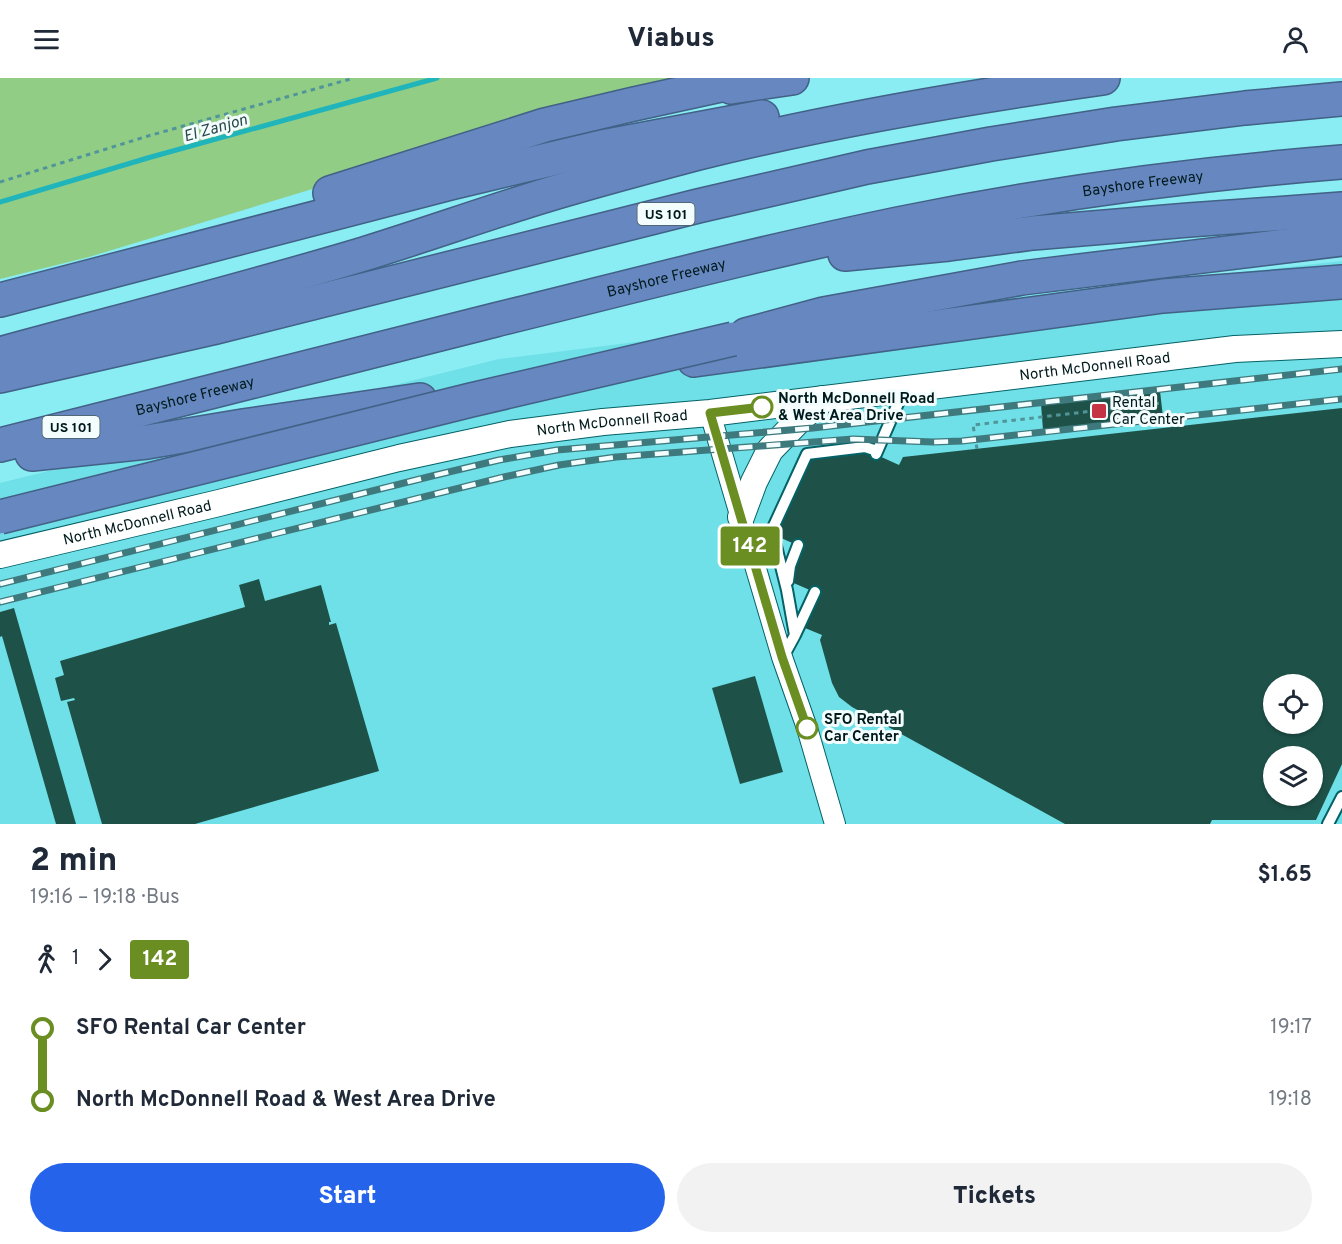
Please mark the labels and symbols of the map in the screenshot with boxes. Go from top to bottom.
water label: El Zanjon [181,110,250,148]
street label: Bayshore Freeway [1081,168,1205,202]
road number: US 101 [638,203,694,225]
street label: Bayshore Freeway [605,255,728,303]
street label: North McDonnell Road [1018,349,1172,386]
street label: Bayshore Freeway [134,373,257,421]
place label: North McDonnell Road & West Area Drive [778,390,935,426]
place label: Rental Car Center [1112,394,1185,430]
marker: North McDonnell Road & West Area Drive [751,396,773,418]
marker: Rental Car Center [1090,402,1108,420]
street label: North McDonnell Road [536,407,689,441]
road number: US 101 [42,416,100,438]
street label: North McDonnell Road [61,497,214,551]
line badge: 142 [716,526,784,566]
place label: SFO Rental Car Center [824,711,902,747]
marker: SFO Rental Car Center [796,717,818,739]

